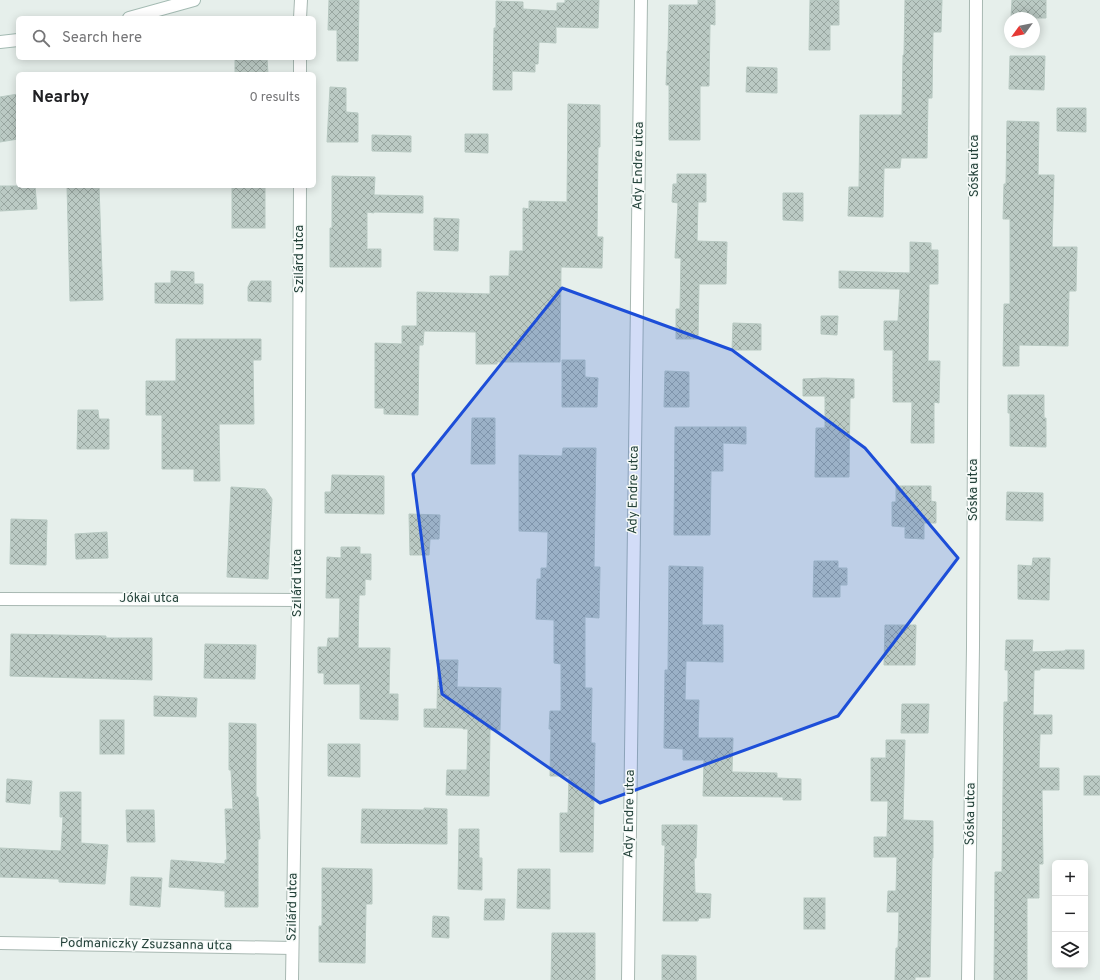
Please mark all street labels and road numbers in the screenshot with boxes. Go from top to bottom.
street label: Ady Endre utca [630,122,648,210]
street label: Sóska utca [967,135,983,197]
street label: Szilárd utca [292,225,308,293]
street label: Ady Endre utca [625,446,643,534]
street label: Sóska utca [966,459,982,521]
street label: Szilárd utca [290,549,306,617]
street label: Jókai utca [119,591,179,607]
street label: Ady Endre utca [621,770,639,858]
street label: Sóska utca [962,783,980,845]
street label: Szilárd utca [284,873,302,941]
street label: Podmaniczky Zsuzsanna utca [60,935,232,955]

